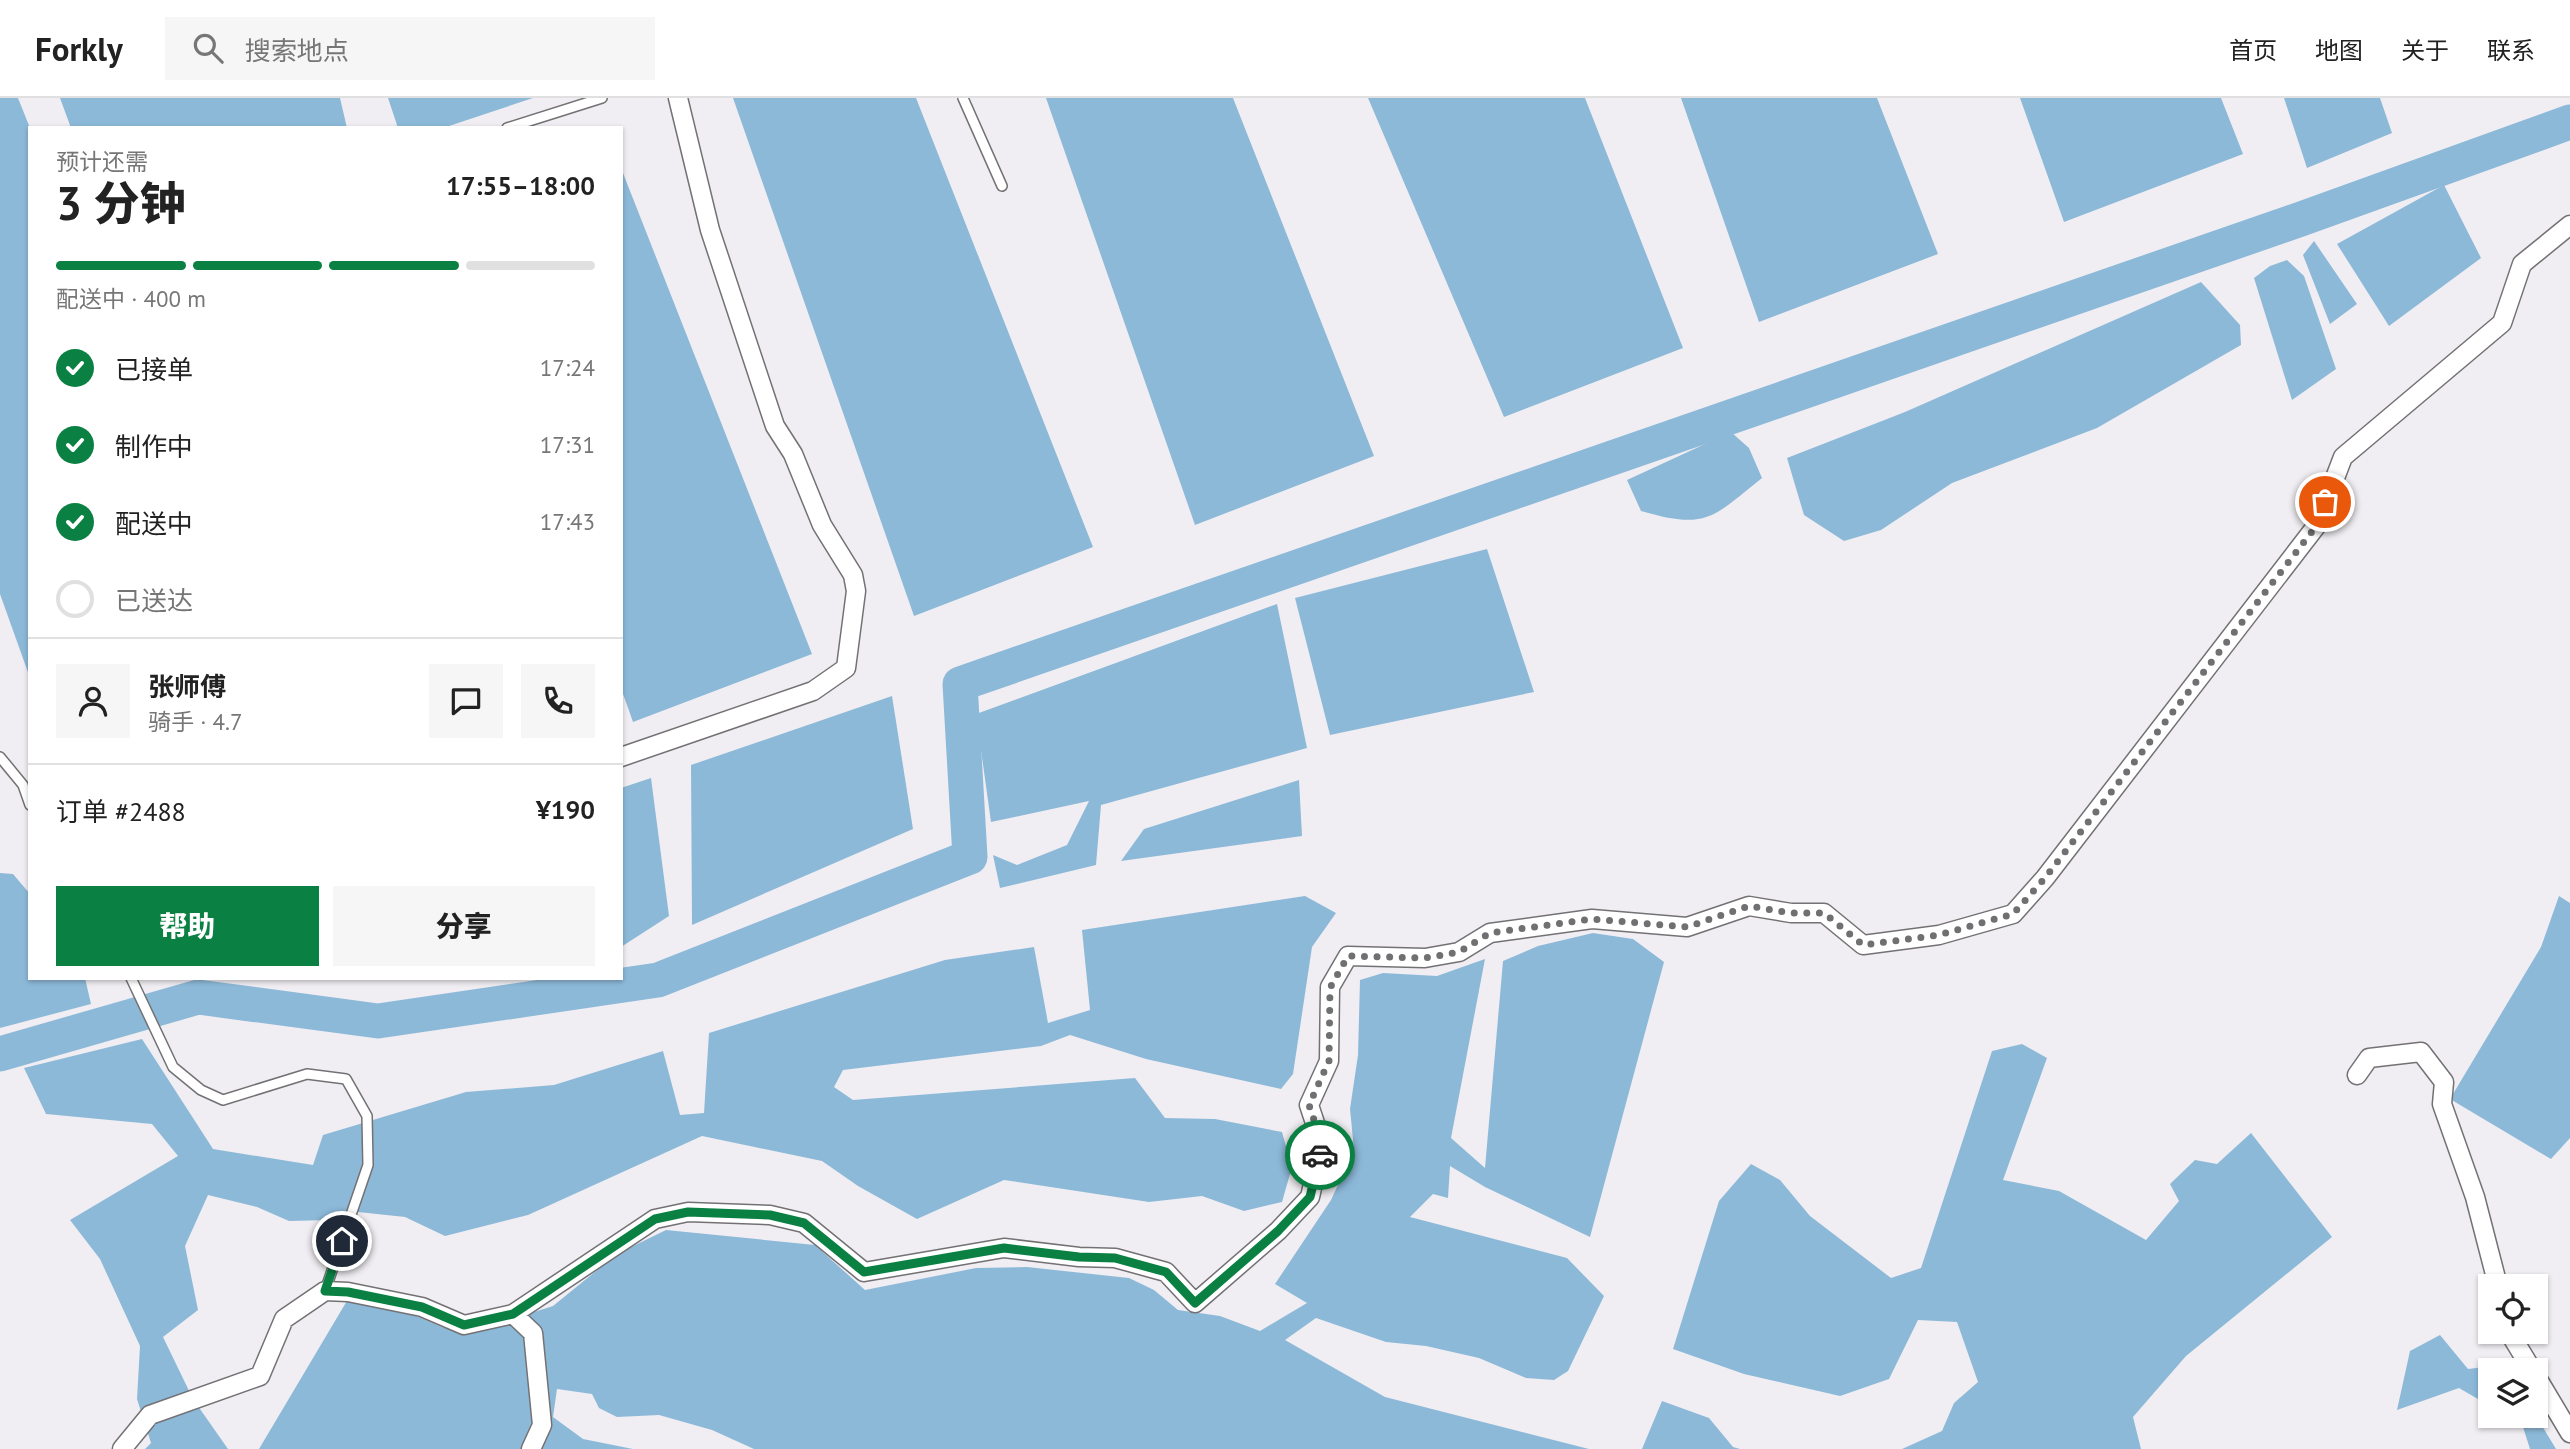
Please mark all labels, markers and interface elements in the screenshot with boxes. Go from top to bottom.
search box [165,17,655,80]
text: Forkly [35,27,123,70]
icon: search [189,29,227,67]
text: 搜索地点 [245,34,349,67]
text: 首页 [2229,35,2277,66]
text: 地图 [2315,35,2363,66]
text: 关于 [2401,35,2449,66]
text: 联系 [2487,35,2535,66]
text: 预计还需 [56,147,148,176]
text: 17:55–18:00 [446,169,595,202]
text: 3 分钟 [56,173,186,233]
text: 配送中 · 400 m [56,284,206,313]
icon: check [56,349,94,387]
text: 已接单 [115,353,193,386]
text: 17:24 [540,353,595,382]
icon: check [56,426,94,464]
text: 制作中 [115,430,193,463]
text: 17:31 [540,430,595,459]
pin [2295,472,2355,532]
icon: bag [2306,483,2344,521]
icon: check [56,503,94,541]
text: 配送中 [115,507,193,540]
text: 17:43 [540,507,595,536]
text: 已送达 [115,584,193,617]
button: person [56,664,130,738]
button: chat [429,664,503,738]
button: phone [521,664,595,738]
text: 张师傅 [148,670,226,703]
text: 骑手 · 4.7 [148,707,242,736]
text: ¥190 [536,793,595,826]
text: 订单 #2488 [56,795,186,828]
button: 帮助 [56,886,319,966]
button: 分享 [333,886,595,966]
courier [1285,1120,1355,1190]
icon: car [1301,1136,1339,1174]
pin [312,1211,372,1271]
icon: home [323,1222,361,1260]
map controls [2478,1274,2548,1428]
button: locate [2478,1274,2548,1344]
button: layers [2478,1358,2548,1428]

